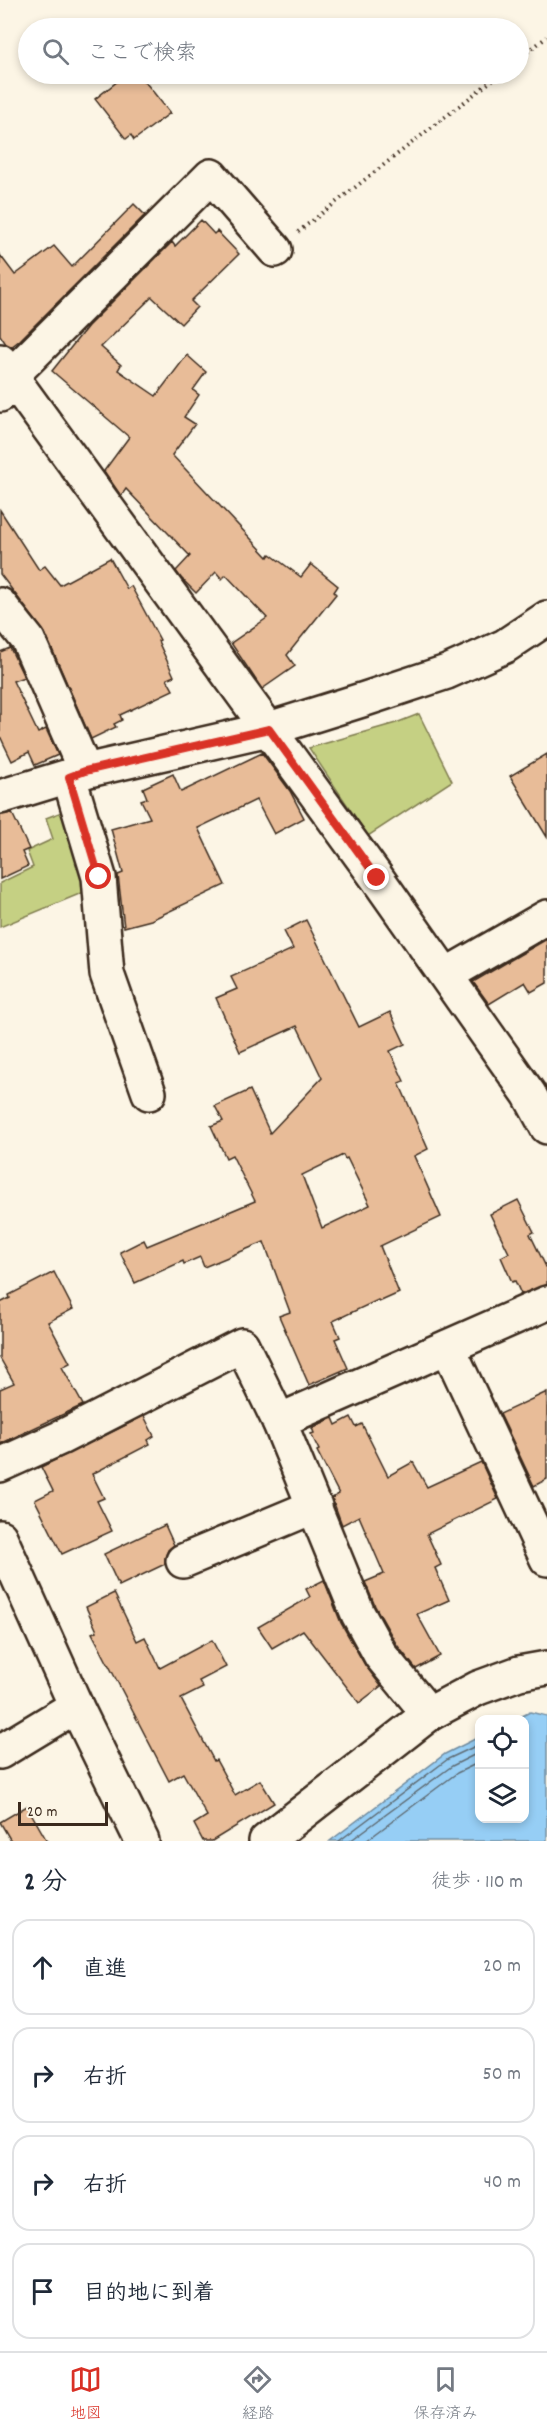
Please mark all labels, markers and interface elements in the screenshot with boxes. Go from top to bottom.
search box [18,18,529,84]
icon: search [39,35,72,68]
text: ここで検索 [87,39,197,70]
route start [85,863,111,889]
route end [363,864,389,890]
map controls [475,1715,529,1823]
button: locate [475,1715,529,1769]
button: layers [475,1769,529,1823]
scale bar [18,1799,108,1826]
text: 20 m [27,1801,57,1824]
text: 2 分 [24,1865,67,1902]
text: 徒歩 · 110 m [431,1869,523,1897]
icon: ahead [26,1951,59,1984]
text: 20 m [483,1953,521,1981]
text: 直進 [83,1955,127,1986]
icon: right [26,2059,59,2092]
text: 50 m [483,2061,521,2089]
text: 右折 [83,2063,127,2094]
icon: right [26,2167,59,2200]
text: 40 m [483,2169,521,2197]
text: 右折 [83,2171,127,2202]
icon: arrive [26,2275,59,2308]
text: 目的地に到着 [83,2279,215,2310]
tab: 地図 [69,2363,102,2426]
tab: 経路 [241,2363,274,2426]
tab: 保存済み [413,2363,477,2426]

